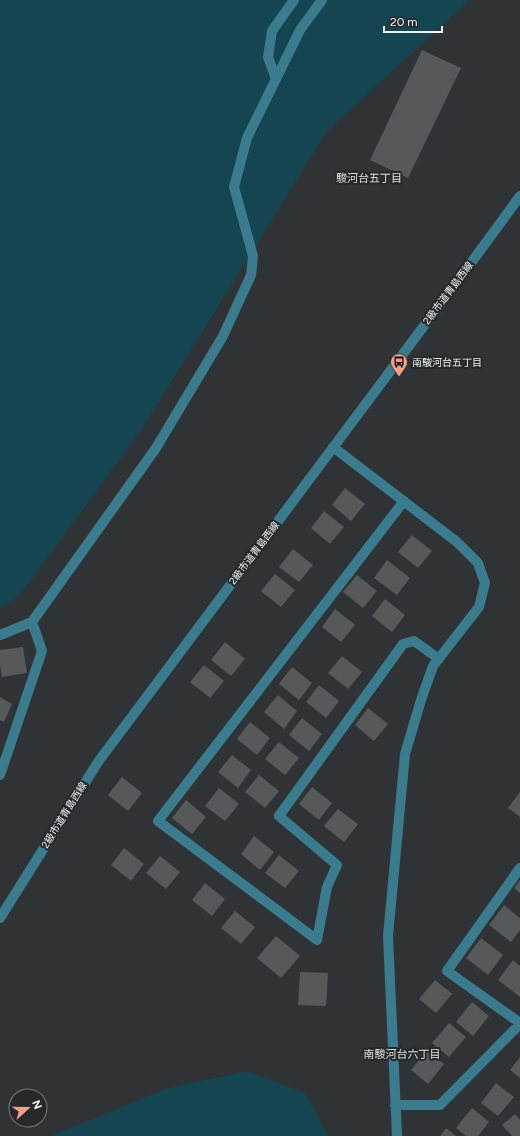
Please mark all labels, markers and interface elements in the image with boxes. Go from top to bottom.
scale bar [384,8,442,34]
text: 20 m [390,15,418,29]
district label: 駿河台五丁目 [336,172,402,185]
street label: 2級市道青島西線 [420,259,476,327]
bus stop icon: 南駿河台五丁目 [389,352,409,377]
place label: 南駿河台五丁目 [412,356,482,369]
street label: 2級市道青島西線 [226,519,282,587]
street label: 2級市道青島西線 [38,780,90,850]
district label: 南駿河台六丁目 [364,1048,441,1061]
north arrow [8,1088,48,1128]
text: N [29,1098,44,1111]

